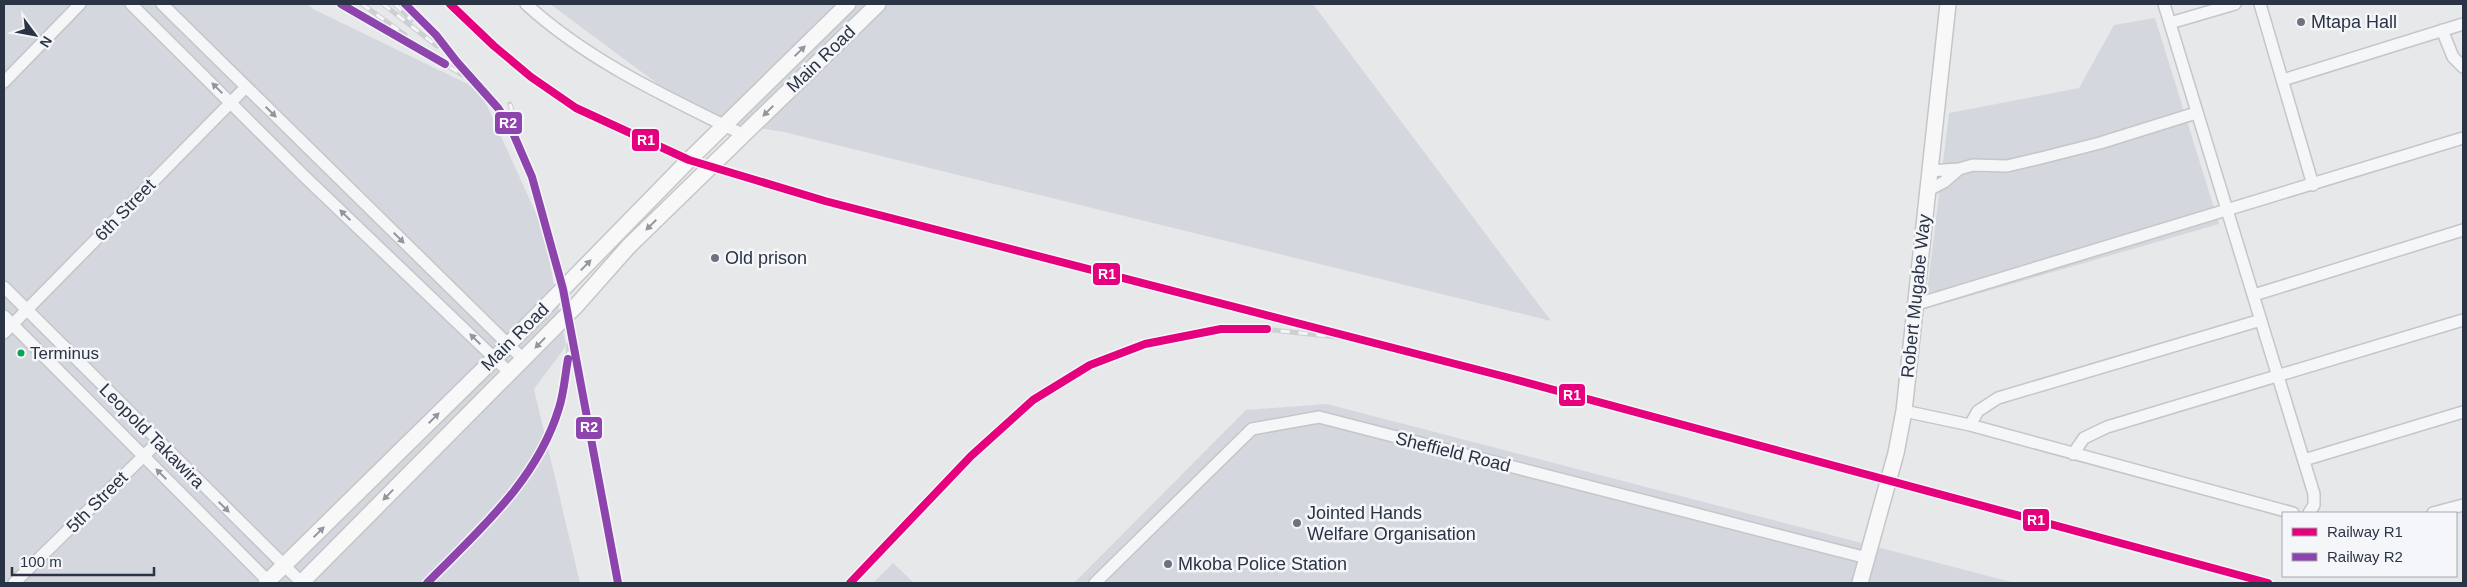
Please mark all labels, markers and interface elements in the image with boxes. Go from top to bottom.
north arrow [10,10,60,60]
place label: Mtapa Hall [2311,12,2397,32]
marker: Mtapa Hall [2295,16,2307,28]
street label: Main Road [783,22,859,96]
text: N [37,33,55,50]
one-way arrow [794,45,806,57]
one-way arrow [211,82,223,94]
one-way arrow [762,105,774,117]
one-way arrow [265,106,277,118]
line badge: R2 [494,111,523,135]
text: R2 [499,115,517,131]
line badge: R1 [631,128,660,152]
text: R1 [637,132,655,148]
street label: 6th Street [91,175,159,245]
one-way arrow [339,209,351,221]
street label: Robert Mugabe Way [1897,213,1935,379]
one-way arrow [646,219,658,231]
one-way arrow [393,232,405,244]
place label: Old prison [725,248,807,268]
marker: Old prison [709,252,721,264]
one-way arrow [580,259,592,271]
line badge: R1 [1092,262,1121,286]
text: R1 [1098,266,1116,282]
street label: Main Road [477,299,553,375]
one-way arrow [469,333,481,345]
one-way arrow [534,336,546,348]
place label: Terminus [30,344,99,363]
marker: Terminus [16,348,26,358]
street label: Leopold Takawira [96,380,209,493]
line badge: R1 [1558,383,1586,407]
text: R1 [1563,387,1581,403]
one-way arrow [428,412,440,424]
line badge: R2 [575,416,603,440]
text: R2 [580,419,598,435]
street label: Sheffield Road [1393,428,1513,476]
street label: 5th Street [62,467,132,537]
one-way arrow [155,468,167,480]
one-way arrow [382,489,394,501]
one-way arrow [218,501,230,513]
place label: Jointed Hands Welfare Organisation [1307,503,1476,544]
line badge: R1 [2022,508,2050,532]
text: R1 [2027,512,2045,528]
legend [2282,512,2457,577]
marker: Jointed Hands Welfare Organisation [1291,517,1303,529]
text: Railway R1 [2327,523,2403,540]
one-way arrow [312,526,324,538]
scale bar [12,544,155,576]
text: Railway R2 [2327,548,2403,565]
text: 100 m [20,553,62,570]
place label: Mkoba Police Station [1178,554,1347,574]
marker: Mkoba Police Station [1162,558,1174,570]

